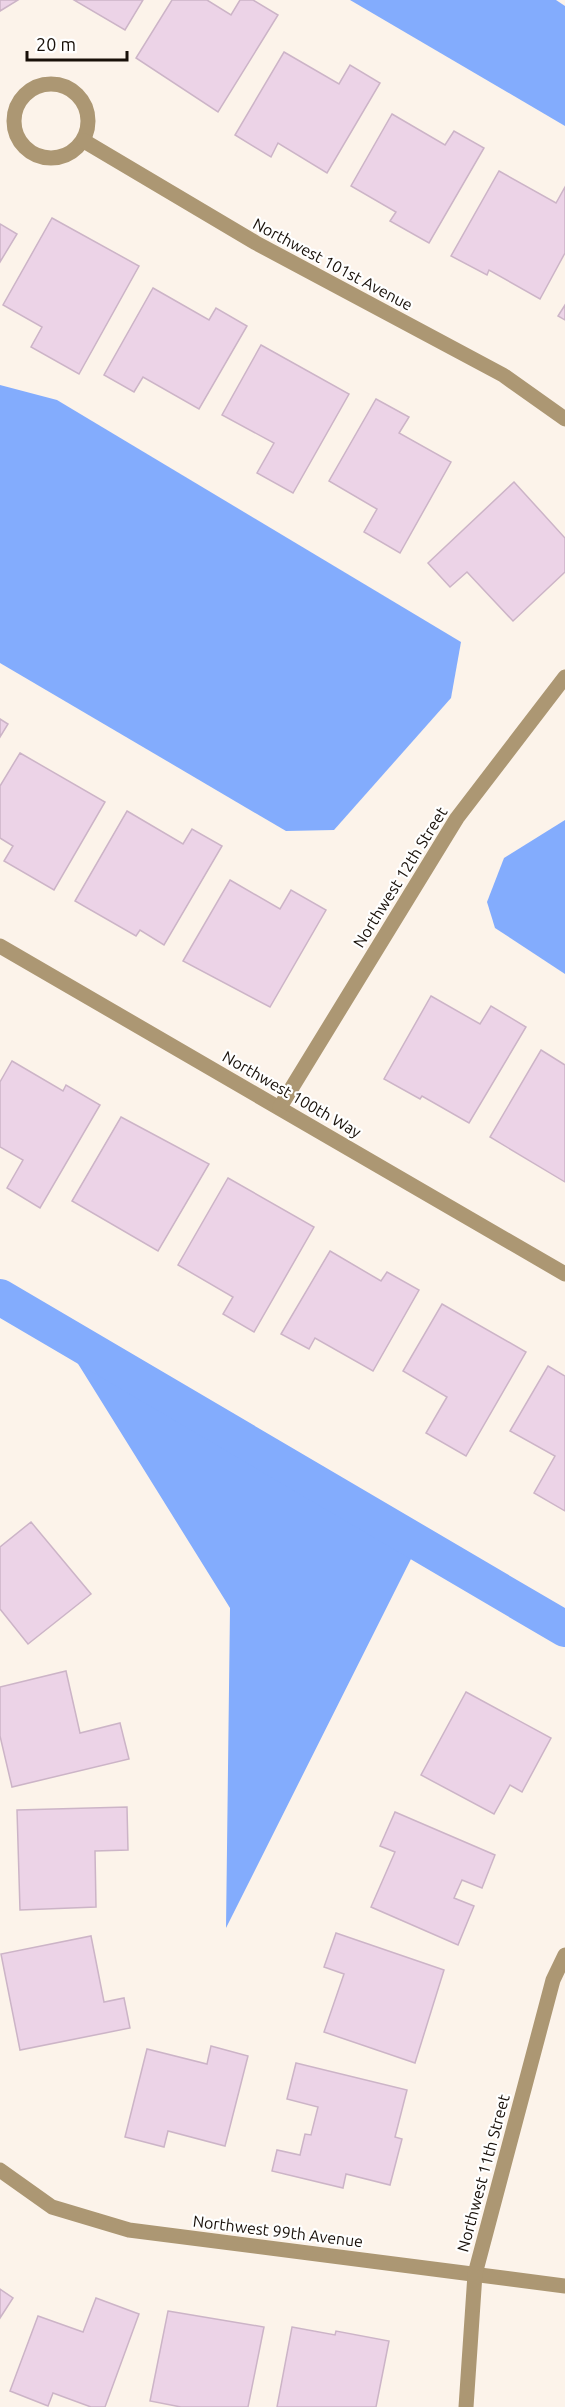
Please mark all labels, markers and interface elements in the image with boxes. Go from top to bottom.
scale bar [27,24,128,62]
text: 20 m [36,34,76,54]
street label: Northwest 101st Avenue [250,214,416,314]
street label: Northwest 12th Street [349,803,451,951]
street label: Northwest 100th Way [220,1047,365,1141]
street label: Northwest 11th Street [453,2092,513,2254]
street label: Northwest 99th Avenue [192,2212,364,2250]

